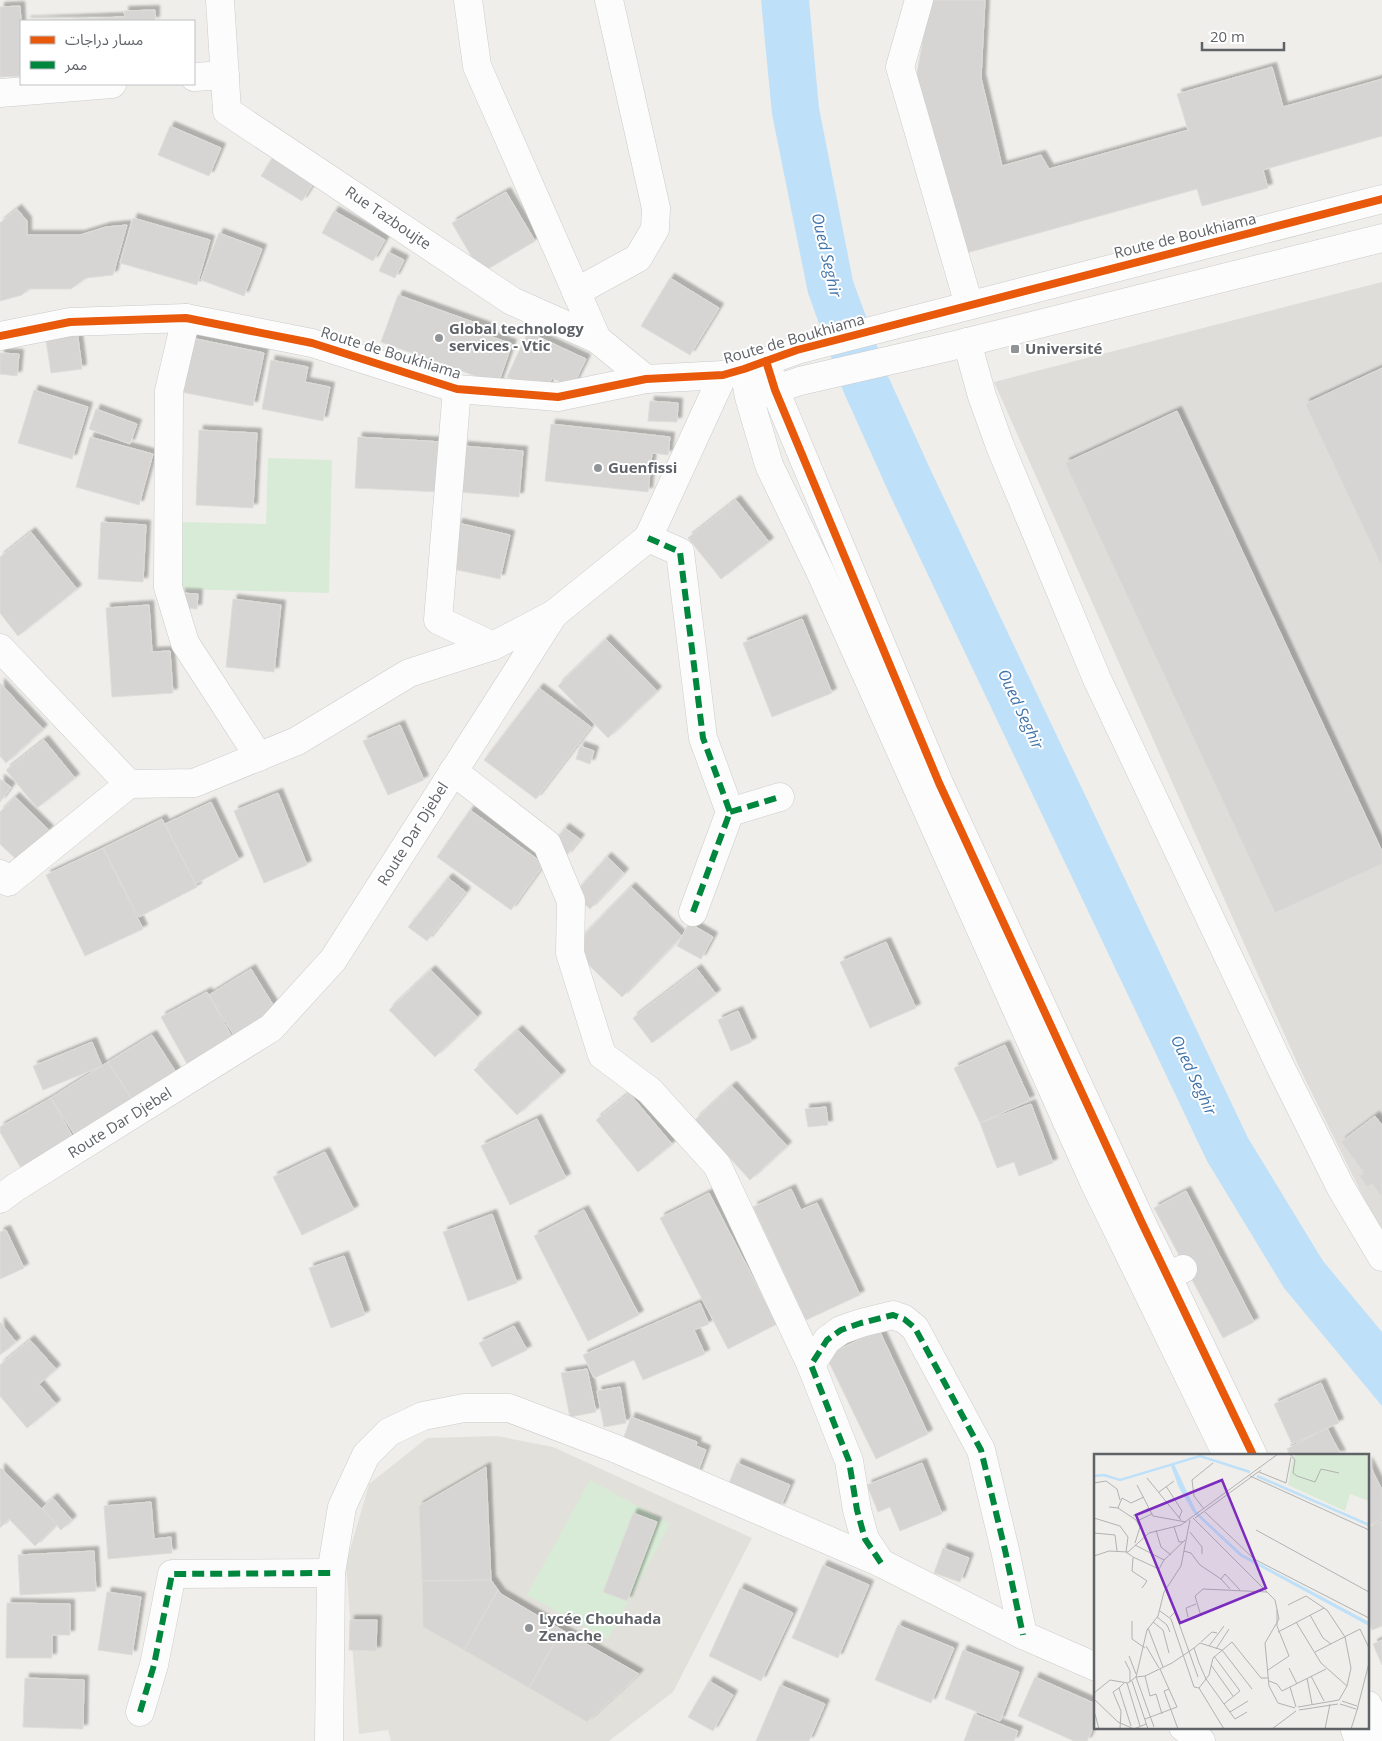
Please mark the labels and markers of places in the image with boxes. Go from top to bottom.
place label: Global technology services - Vtic [449,318,584,355]
marker: Global technology services - Vtic [433,332,445,344]
place label: Université [1025,338,1103,358]
marker: Université [1009,343,1021,355]
place label: Guenfissi [608,457,677,477]
marker: Guenfissi [592,462,604,474]
place label: Lycée Chouhada Zenache [539,1608,661,1645]
marker: Lycée Chouhada Zenache [523,1622,535,1634]

